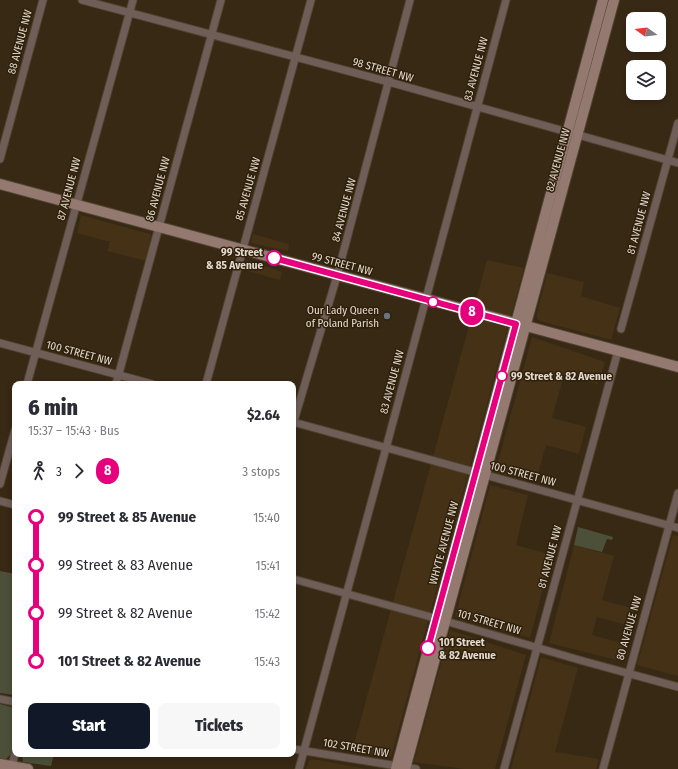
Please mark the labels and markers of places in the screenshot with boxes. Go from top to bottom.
place label: 99 Street & 85 Avenue [206,246,263,272]
marker: 99 Street & 85 Avenue [266,250,282,266]
unlabelled marker [427,296,439,308]
place label: Our Lady Queen of Poland Parish [306,304,379,330]
marker: Our Lady Queen of Poland Parish [382,311,392,321]
marker: 99 Street & 82 Avenue [496,370,508,382]
place label: 99 Street & 82 Avenue [511,370,612,383]
place label: 101 Street & 82 Avenue [439,636,496,662]
marker: 101 Street & 82 Avenue [420,640,436,656]

